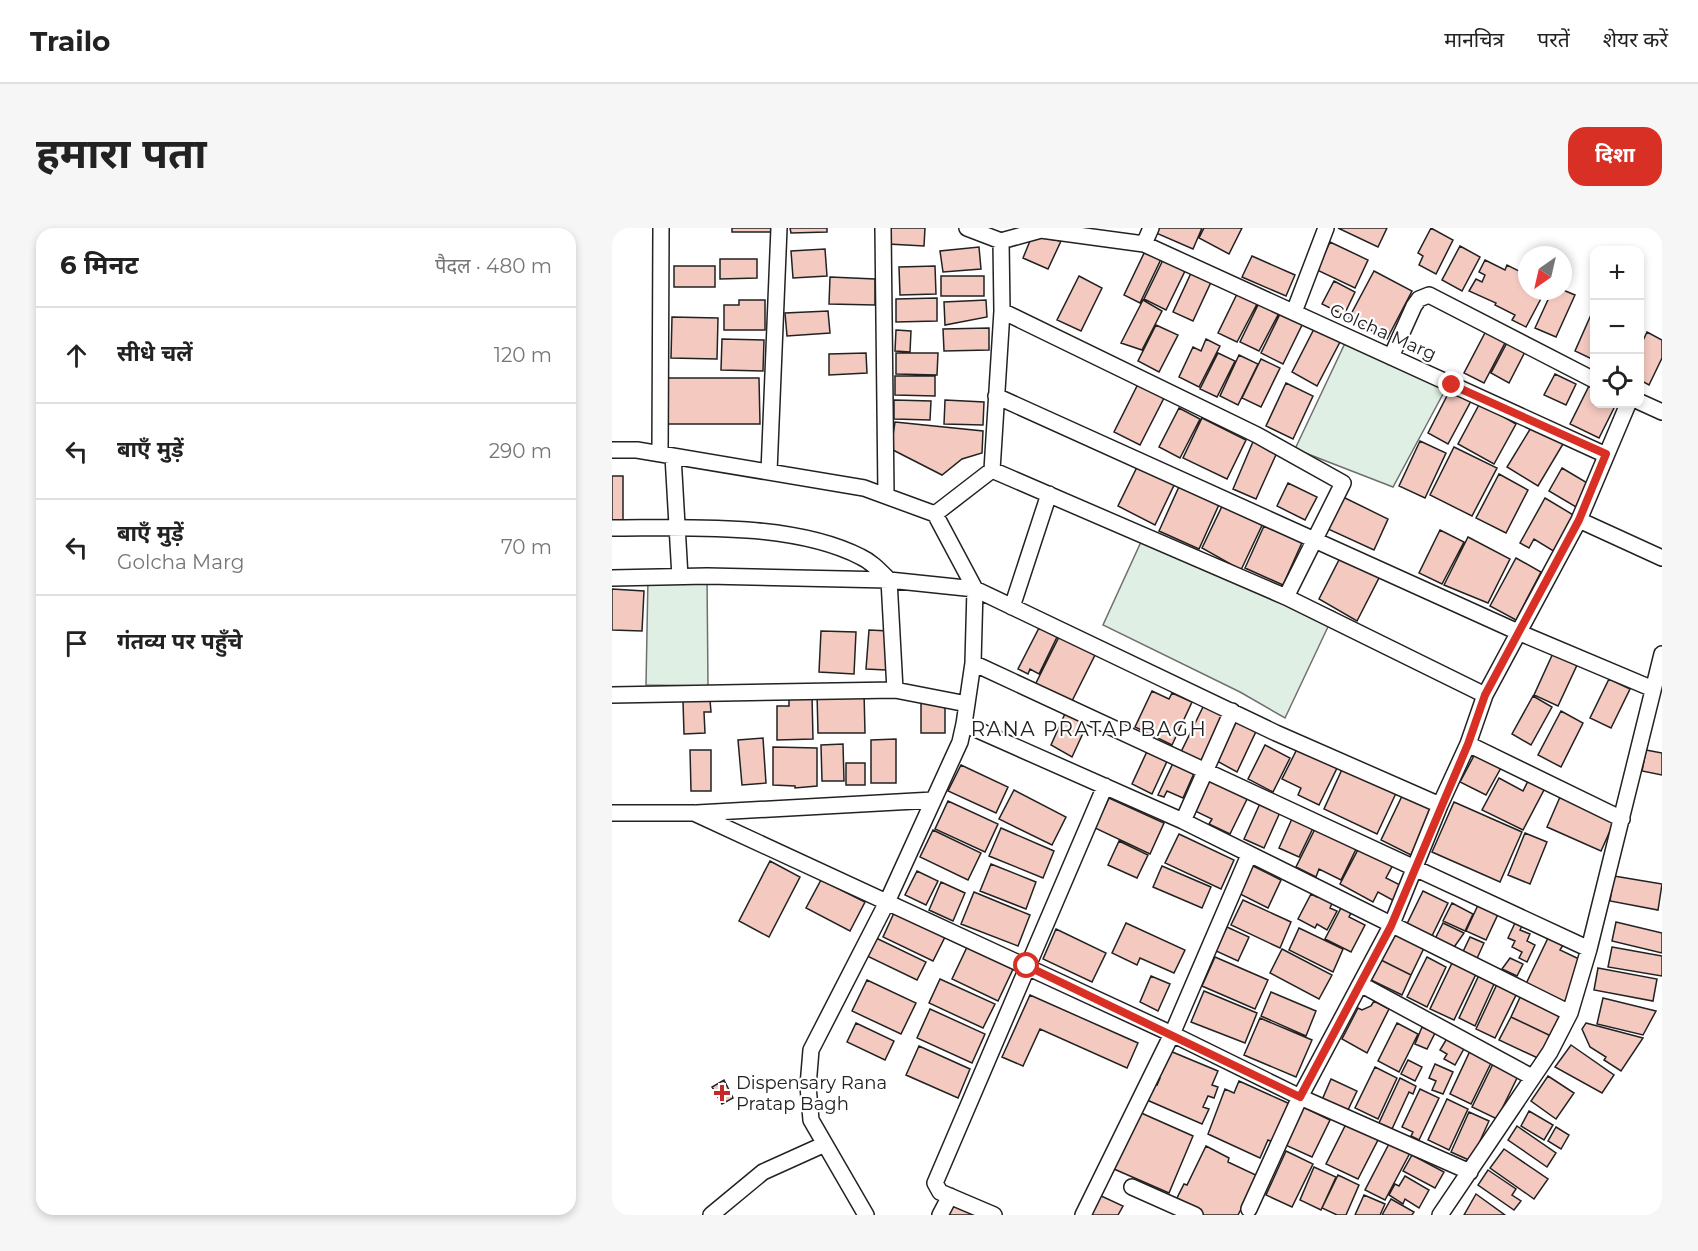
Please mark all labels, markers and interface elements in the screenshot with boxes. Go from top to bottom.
text: Trailo [30,24,110,58]
text: मानचित्र [1444,27,1504,52]
text: परतें [1537,27,1570,52]
text: शेयर करें [1603,27,1668,52]
text: हमारा पता [36,127,206,179]
button: दिशा [1568,127,1662,186]
north arrow [1518,246,1572,300]
map controls [1590,246,1644,408]
button: + [1590,246,1644,300]
text: 6 मिनट [60,249,139,281]
text: पैदल · 480 m [435,254,552,278]
street label: Golcha Marg [1326,299,1440,365]
button: − [1590,300,1644,354]
icon: ahead [60,339,93,372]
text: सीधे चलें [117,340,193,367]
text: 120 m [494,343,552,367]
button: locate [1590,354,1644,408]
route end [1438,371,1464,397]
icon: left [60,435,93,468]
text: बाएँ मुड़ें [117,436,184,463]
text: 290 m [489,439,552,463]
text: बाएँ मुड़ें [117,520,184,547]
icon: left [60,531,93,564]
text: 70 m [501,535,552,559]
text: Golcha Marg [117,550,244,574]
icon: arrive [60,627,93,660]
text: गंतव्य पर पहुँचे [117,628,243,655]
district label: RANA PRATAP BAGH [971,717,1207,741]
route start [1013,952,1039,978]
place label: Dispensary Rana Pratap Bagh [736,1072,887,1115]
marker: Dispensary Rana Pratap Bagh [713,1084,731,1102]

